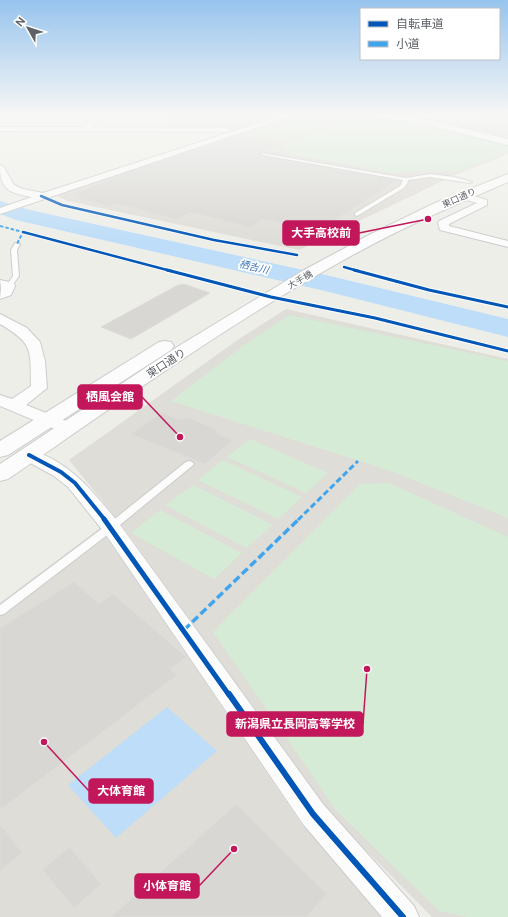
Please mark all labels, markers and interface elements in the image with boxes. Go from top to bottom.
north arrow [8,8,48,48]
legend [360,8,500,60]
text: N [12,14,28,29]
text: 自転車道 [396,16,444,32]
text: 小道 [396,36,420,52]
street label: 東口通り [440,185,478,211]
callout: 大手高校前 [283,221,359,245]
text: 大手高校前 [291,225,351,241]
water label: 栖吉川 [238,257,271,277]
street label: 大手橋 [285,268,315,292]
street label: 東口通り [144,345,188,381]
callout: 栖風会館 [78,385,142,409]
text: 栖風会館 [86,389,134,405]
callout: 新潟県立長岡高等学校 [227,712,363,736]
text: 新潟県立長岡高等学校 [235,716,355,732]
callout: 大体育館 [89,779,153,803]
text: 大体育館 [97,783,145,799]
callout: 小体育館 [135,874,199,898]
text: 小体育館 [143,878,191,894]

